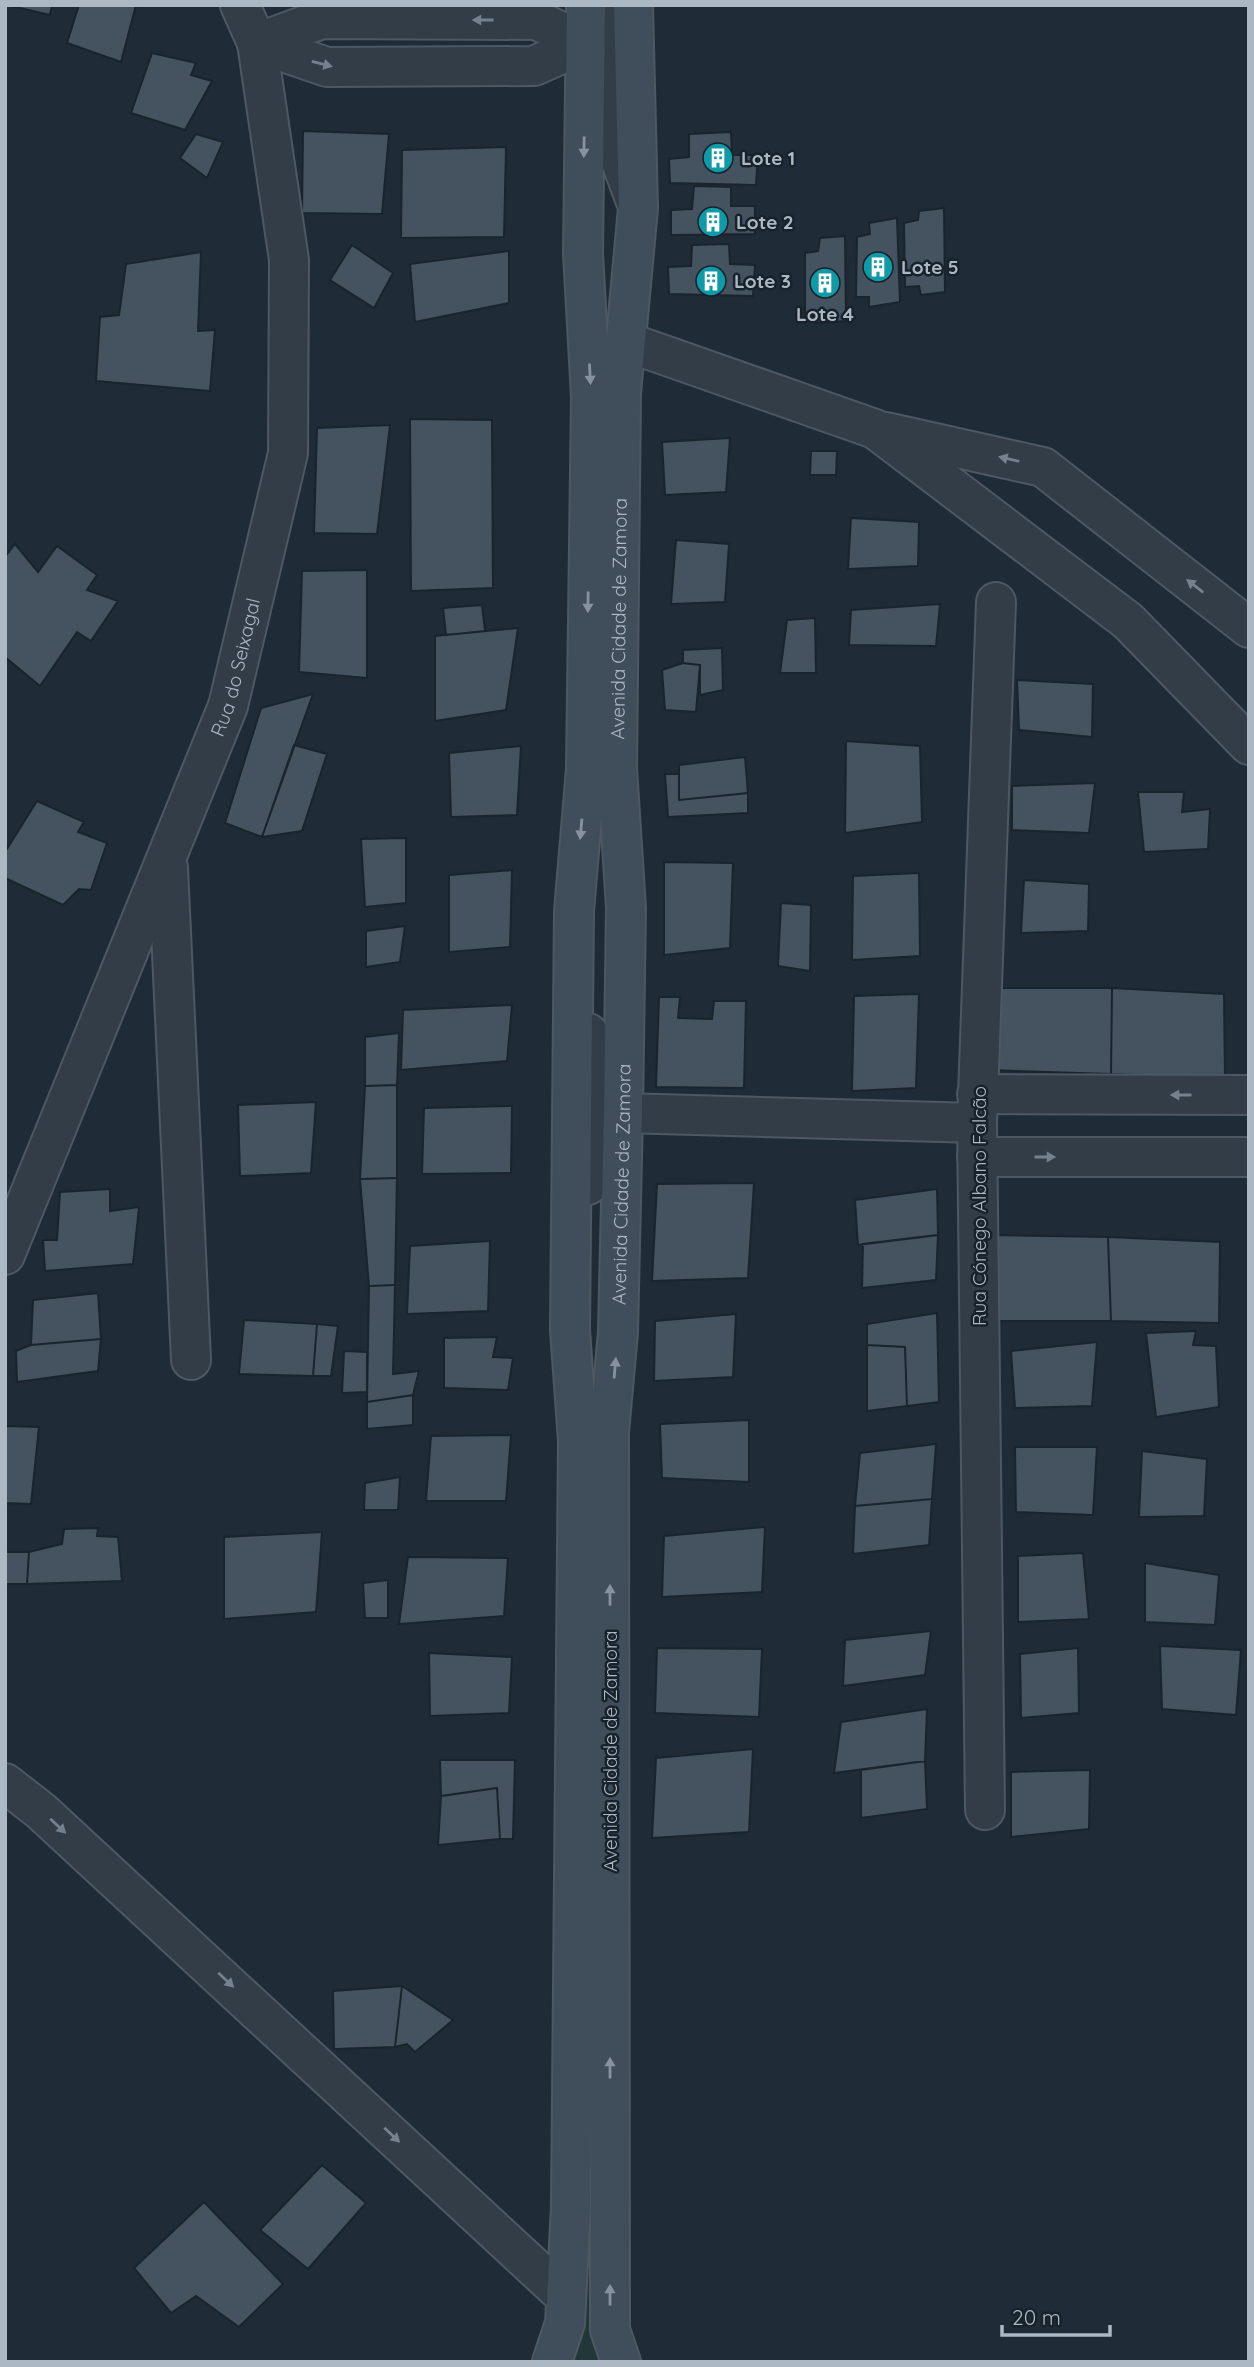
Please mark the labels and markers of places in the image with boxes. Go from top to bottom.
building icon: Lote 1 [701,141,735,175]
place label: Lote 1 [741,146,795,170]
building icon: Lote 2 [696,205,730,239]
place label: Lote 2 [736,210,794,234]
building icon: Lote 5 [861,250,895,284]
place label: Lote 5 [901,255,959,279]
building icon: Lote 3 [694,264,728,298]
building icon: Lote 4 [808,266,842,300]
place label: Lote 3 [734,269,791,293]
place label: Lote 4 [796,302,854,326]

